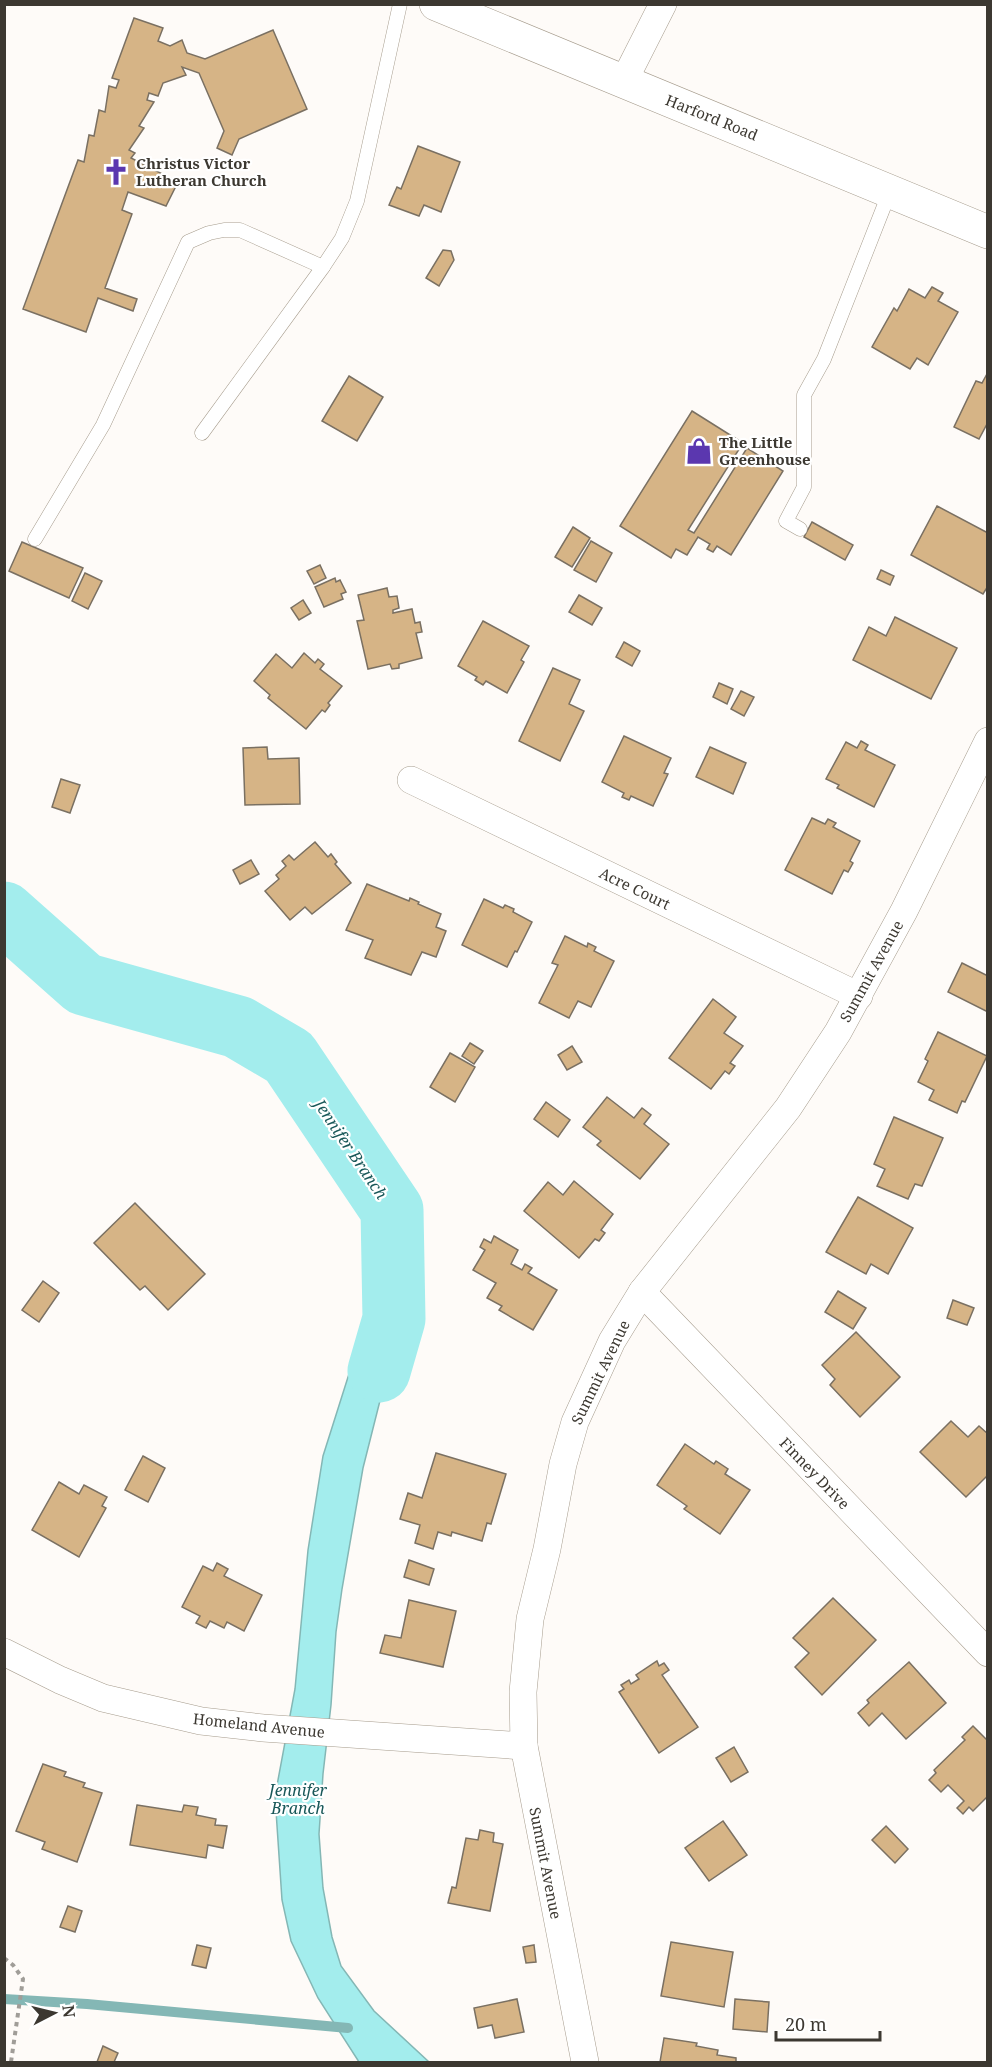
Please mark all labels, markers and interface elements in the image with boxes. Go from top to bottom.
street label: Harford Road [663,89,761,145]
place label: Christus Victor Lutheran Church [136,153,267,190]
church icon: Christus Victor Lutheran Church [101,157,131,187]
place label: The Little Greenhouse [719,432,811,469]
shop icon: The Little Greenhouse [684,436,714,466]
street label: Acre Court [596,862,674,914]
street label: Summit Avenue [835,916,907,1026]
water label: Jennifer Branch [308,1092,393,1204]
street label: Summit Avenue [566,1317,634,1427]
street label: Finney Drive [776,1433,854,1513]
street label: Homeland Avenue [192,1708,326,1742]
water label: Jennifer Branch [266,1779,328,1819]
street label: Summit Avenue [525,1805,567,1921]
north arrow [24,1983,84,2043]
text: N [57,2004,81,2019]
scale bar [776,2004,880,2042]
text: 20 m [785,2012,827,2036]

